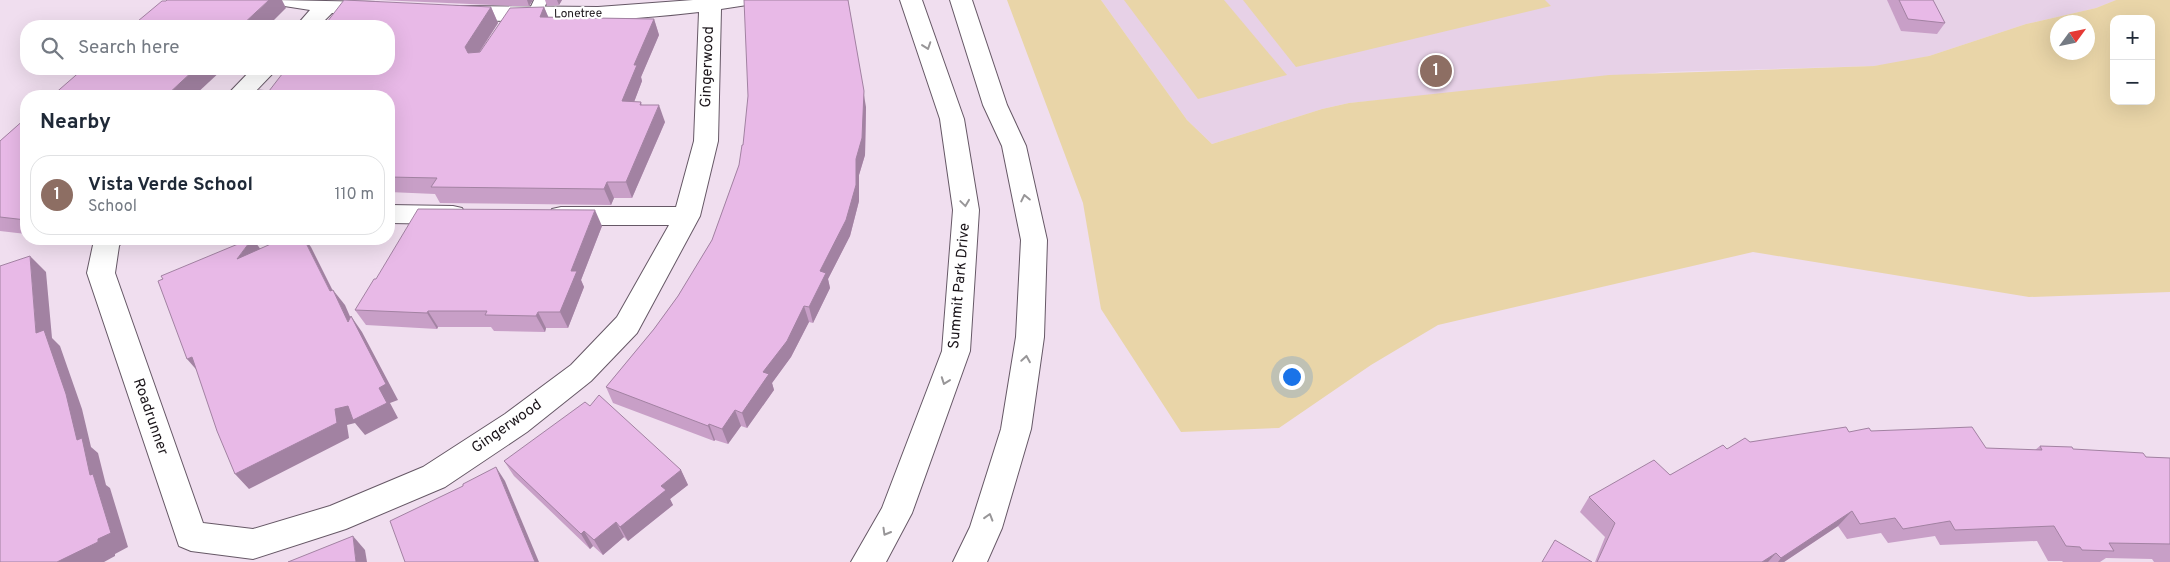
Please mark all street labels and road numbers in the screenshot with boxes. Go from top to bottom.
street label: Lonetree [554,6,602,22]
street label: Gingerwood [697,26,719,108]
street label: Summit Park Drive [945,222,975,350]
street label: Roadrunner [128,376,172,458]
street label: Gingerwood [468,396,546,458]

